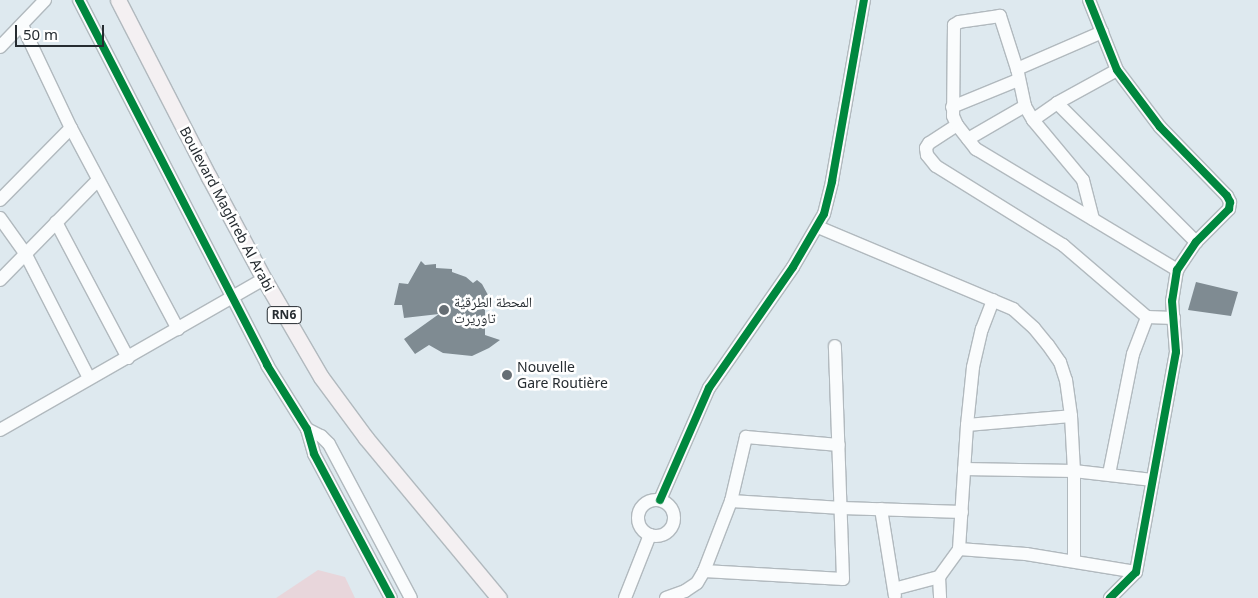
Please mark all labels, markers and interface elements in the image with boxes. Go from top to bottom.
scale bar [18,15,106,47]
text: 50 m [23,24,58,44]
street label: Boulevard Maghreb Al Arabi [176,124,278,294]
place label: المحطة الطرقية تاوريرت [454,294,532,326]
marker: المحطة الطرقية تاوريرت [438,304,450,316]
road number: RN6 [266,306,302,324]
place label: Nouvelle Gare Routière [517,359,608,392]
marker: Nouvelle Gare Routière [501,369,513,381]

